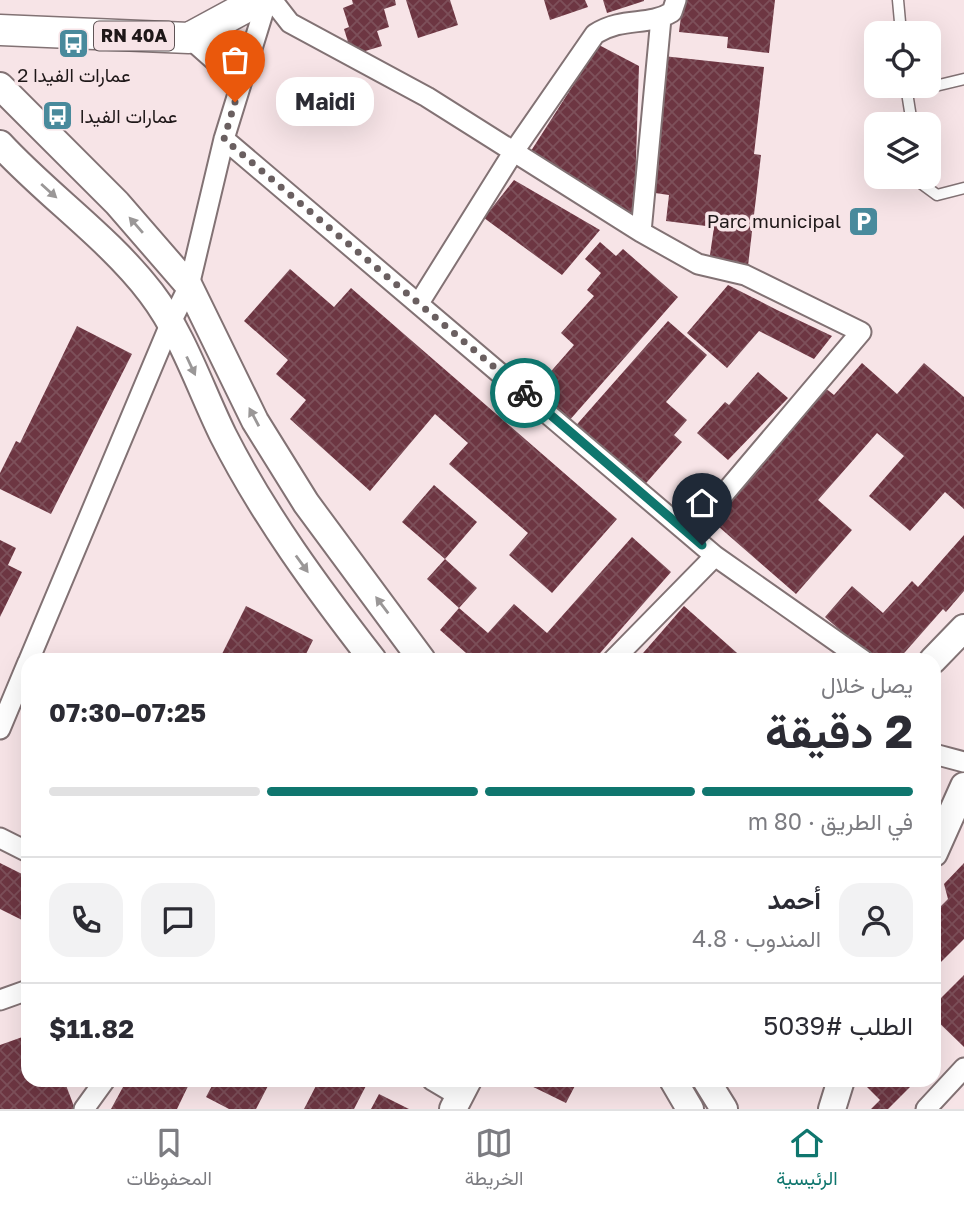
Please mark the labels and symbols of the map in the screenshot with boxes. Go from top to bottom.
road number: RN 40A [94,22,174,51]
bus stop icon: عمارات الفيدا 2 [57,27,91,61]
pin [205,30,265,102]
place label: عمارات الفيدا 2 [17,63,131,87]
callout: Maidi [277,78,375,126]
bus stop icon: عمارات الفيدا [40,99,74,133]
place label: عمارات الفيدا [80,104,178,128]
one-way arrow [41,182,58,198]
parking icon: Parc municipal [847,204,881,238]
place label: Parc municipal [707,209,841,232]
one-way arrow [129,216,144,233]
one-way arrow [186,355,197,376]
courier [490,358,560,428]
one-way arrow [248,407,259,427]
pin [672,473,732,545]
one-way arrow [294,555,308,573]
one-way arrow [375,596,389,614]

